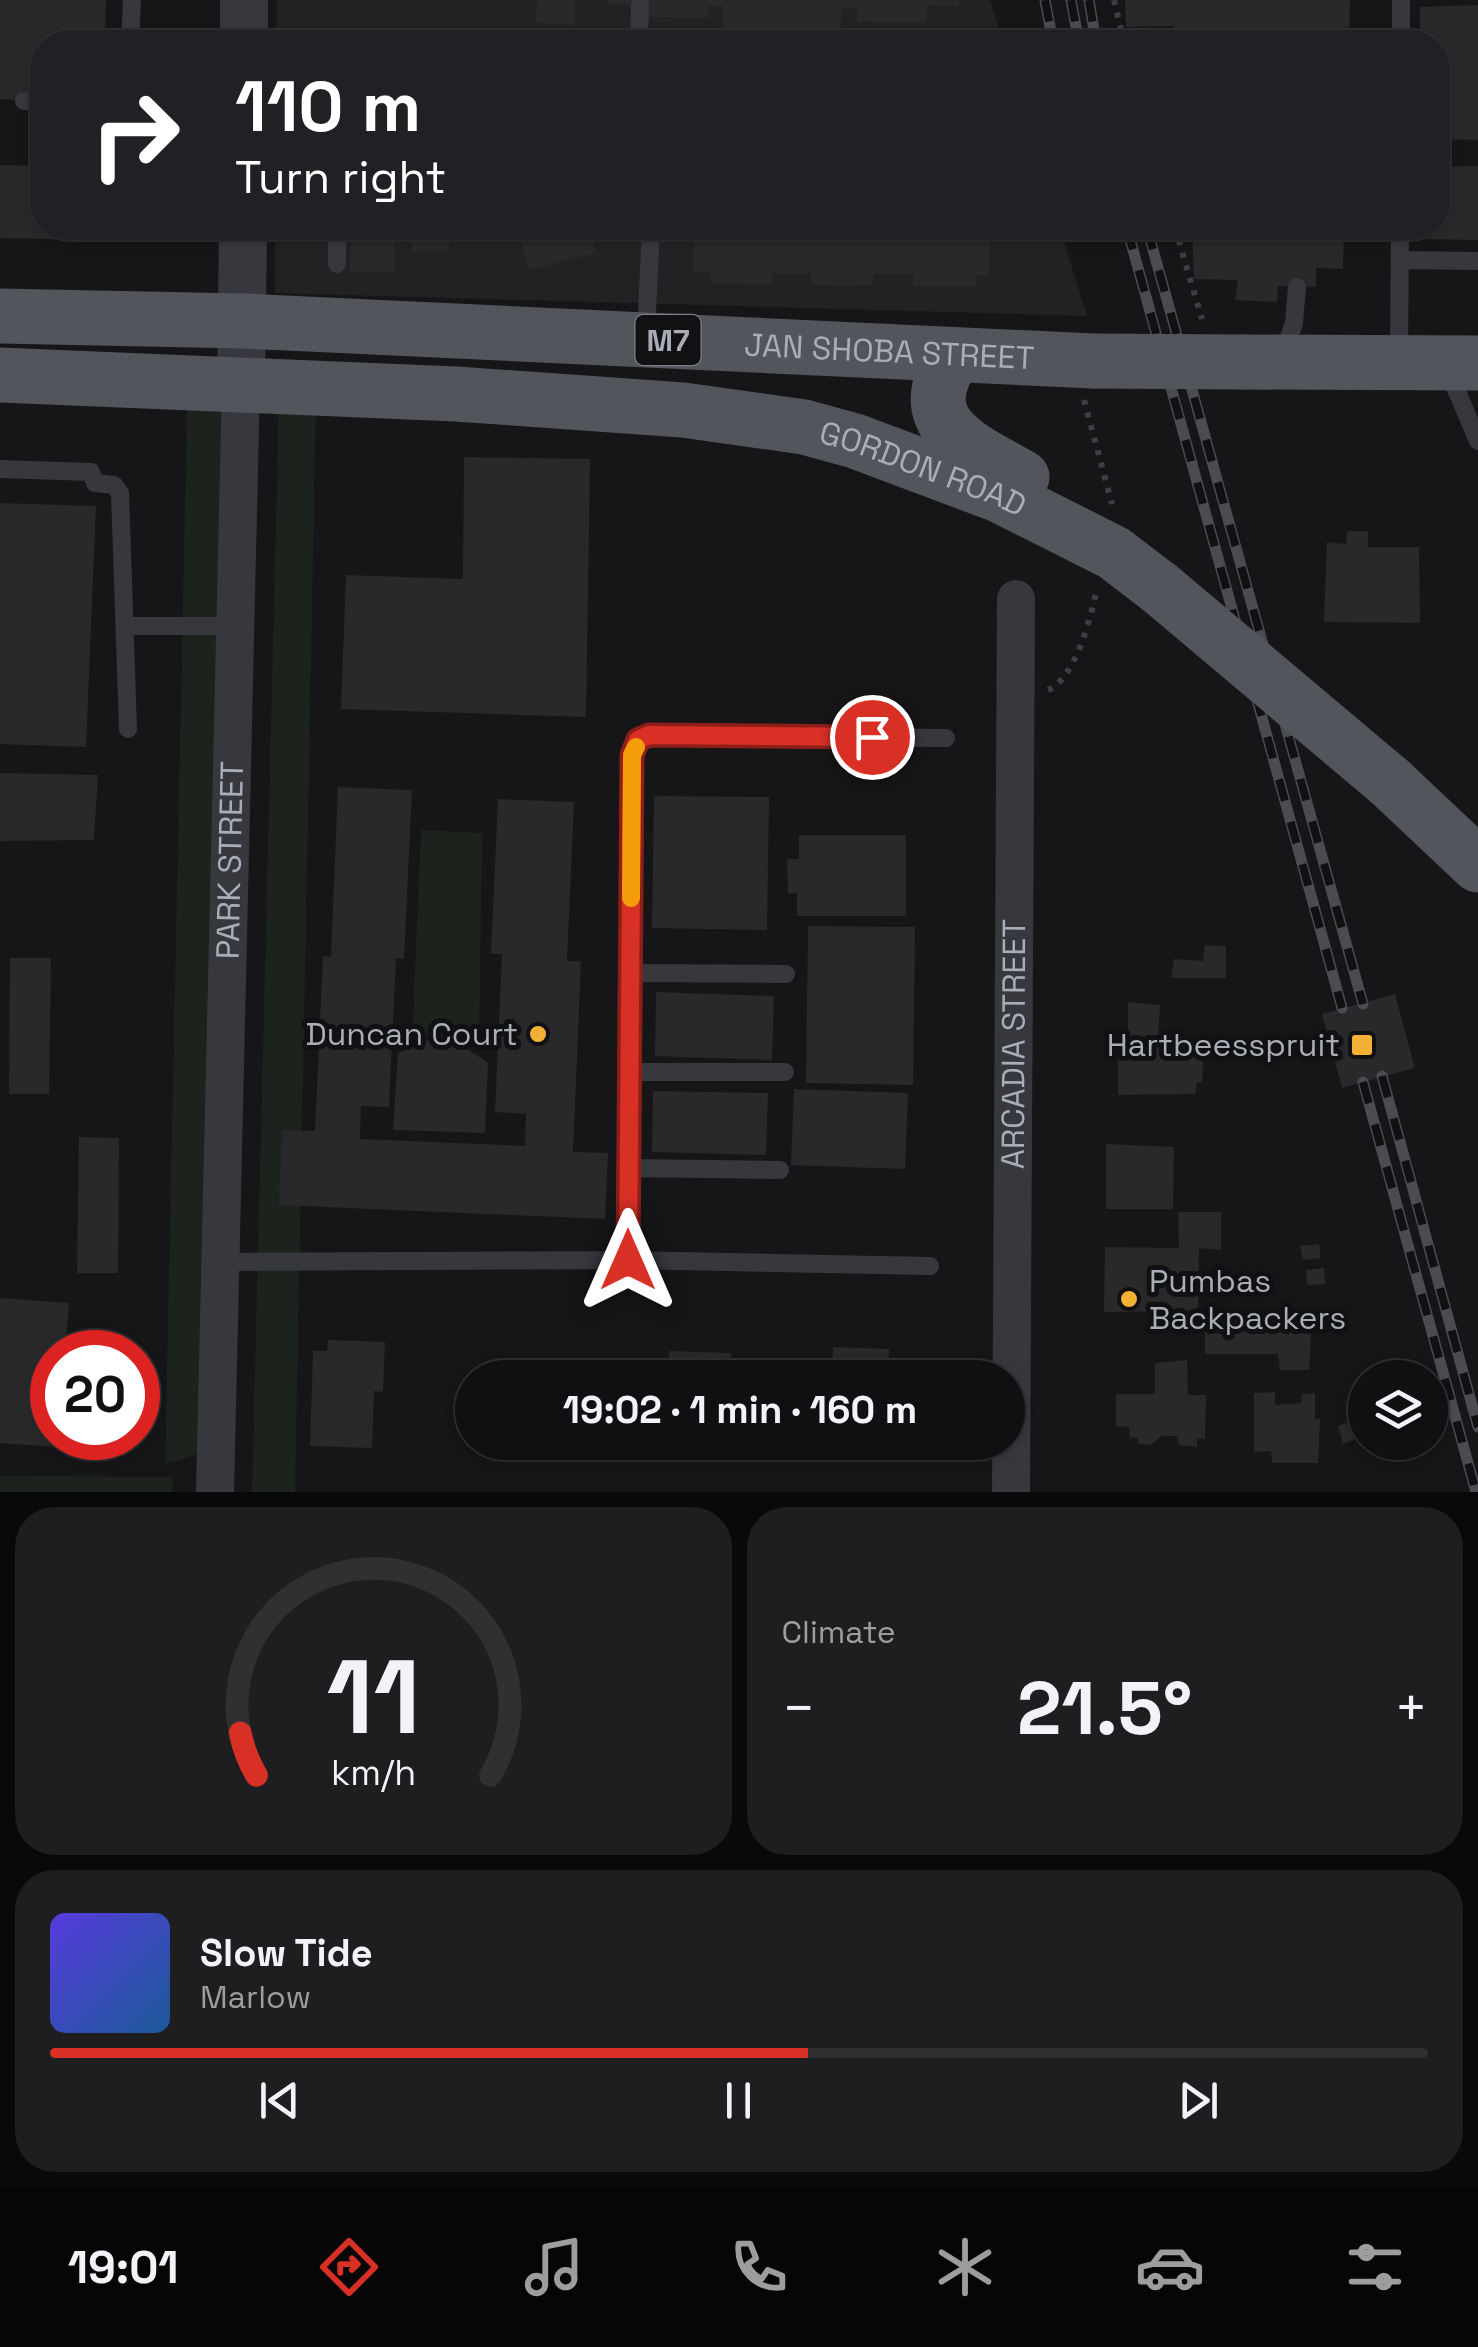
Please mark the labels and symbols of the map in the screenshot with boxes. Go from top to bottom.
road number: M7 [636,315,700,365]
street label: JAN SHOBA STREET [743,325,1035,378]
street label: GORDON ROAD [815,412,1033,525]
pin [830,695,915,780]
street label: PARK STREET [207,761,252,960]
street label: ARCADIA STREET [993,919,1034,1169]
place label: Duncan Court [306,1014,518,1054]
marker: Duncan Court [527,1023,549,1045]
place label: Hartbeesspruit [1107,1025,1340,1065]
marker: Hartbeesspruit [1349,1032,1375,1058]
position arrow [576,1208,680,1312]
place label: Pumbas Backpackers [1149,1261,1346,1338]
marker: Pumbas Backpackers [1118,1288,1140,1310]
speed limit sign: 20 [30,1330,160,1460]

